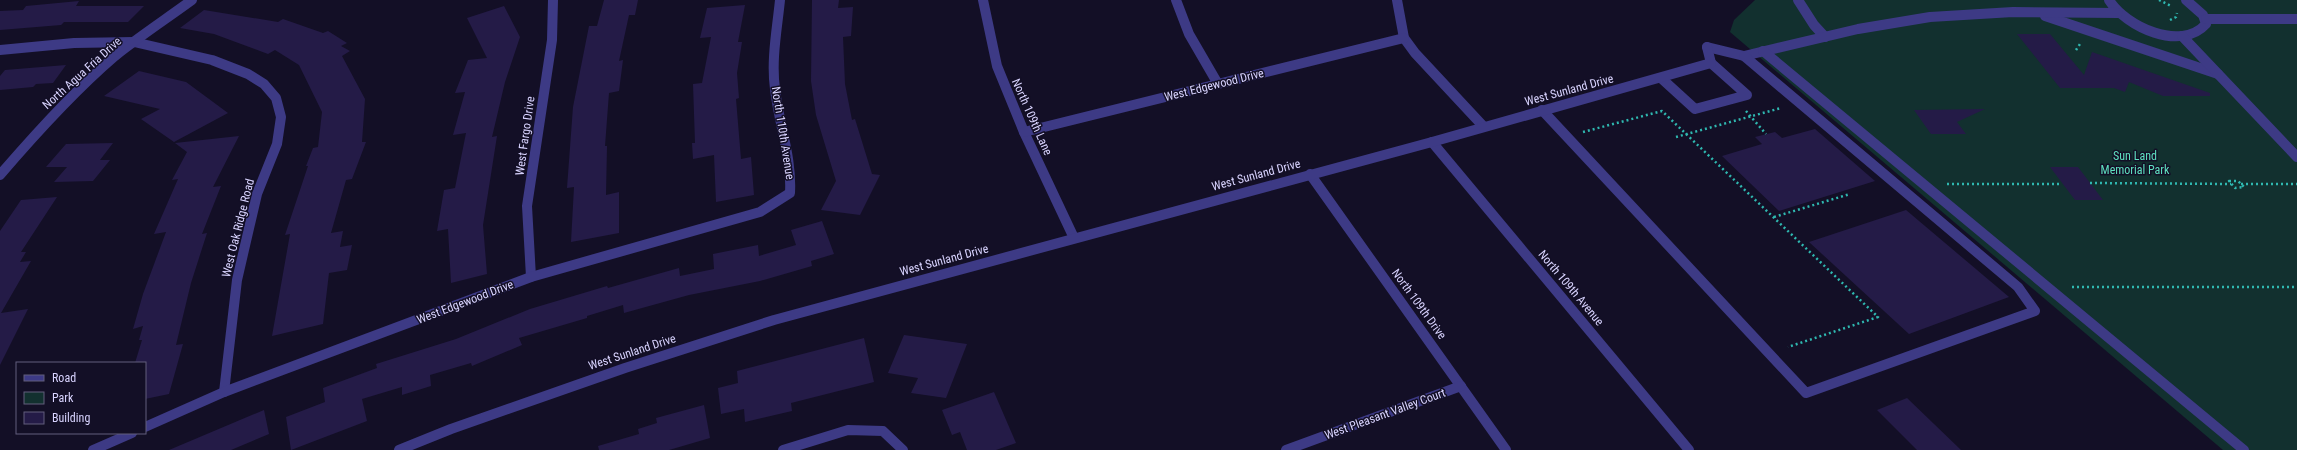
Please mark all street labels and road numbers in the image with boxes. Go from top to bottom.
street label: North Agua Fria Drive [40,34,125,112]
street label: West Edgewood Drive [1163,66,1266,104]
street label: West Sunland Drive [1523,71,1615,109]
street label: North 109th Lane [1009,77,1055,158]
street label: North 110th Avenue [769,86,797,181]
street label: West Fargo Drive [513,95,538,177]
street label: West Sunland Drive [1210,156,1302,194]
street label: West Oak Ridge Road [219,177,257,279]
street label: West Sunland Drive [898,241,990,279]
street label: North 109th Avenue [1535,248,1607,329]
street label: North 109th Drive [1389,266,1449,342]
street label: West Edgewood Drive [415,277,516,327]
street label: West Sunland Drive [586,331,678,373]
street label: West Pleasant Valley Court [1323,385,1448,442]

